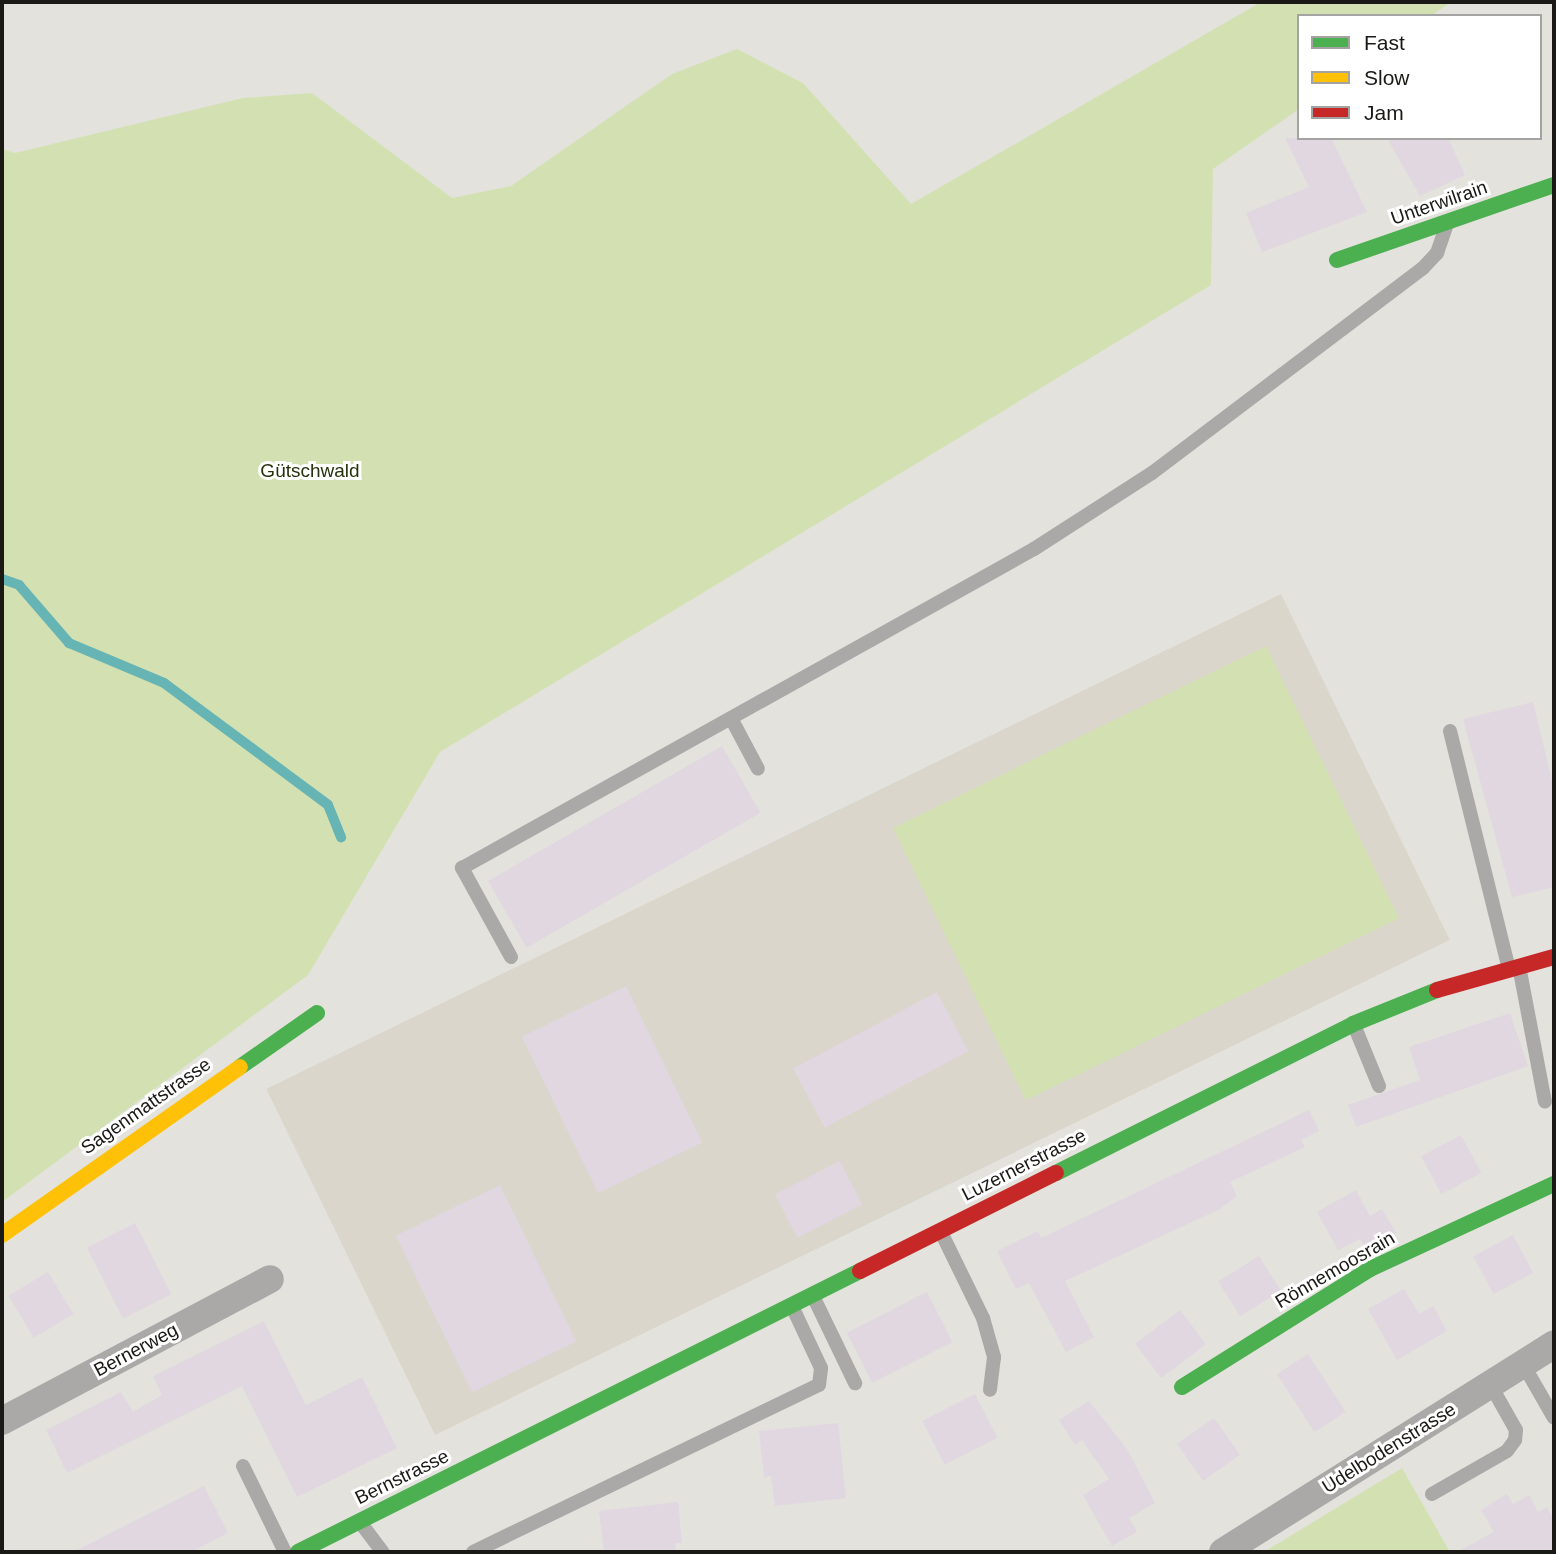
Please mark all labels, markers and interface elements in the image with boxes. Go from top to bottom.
legend [1297,14,1542,140]
text: Fast [1364,31,1405,54]
text: Slow [1364,66,1410,89]
text: Jam [1364,101,1404,124]
street label: Unterwilrain [1388,176,1490,230]
park label: Gütschwald [260,460,360,482]
street label: Sagenmattstrasse [77,1053,215,1159]
street label: Luzernerstrasse [958,1124,1090,1206]
street label: Rönnemoosrain [1271,1227,1399,1313]
street label: Bernerweg [90,1318,182,1382]
street label: Udelbodenstrasse [1318,1398,1460,1498]
street label: Bernstrasse [351,1445,453,1509]

